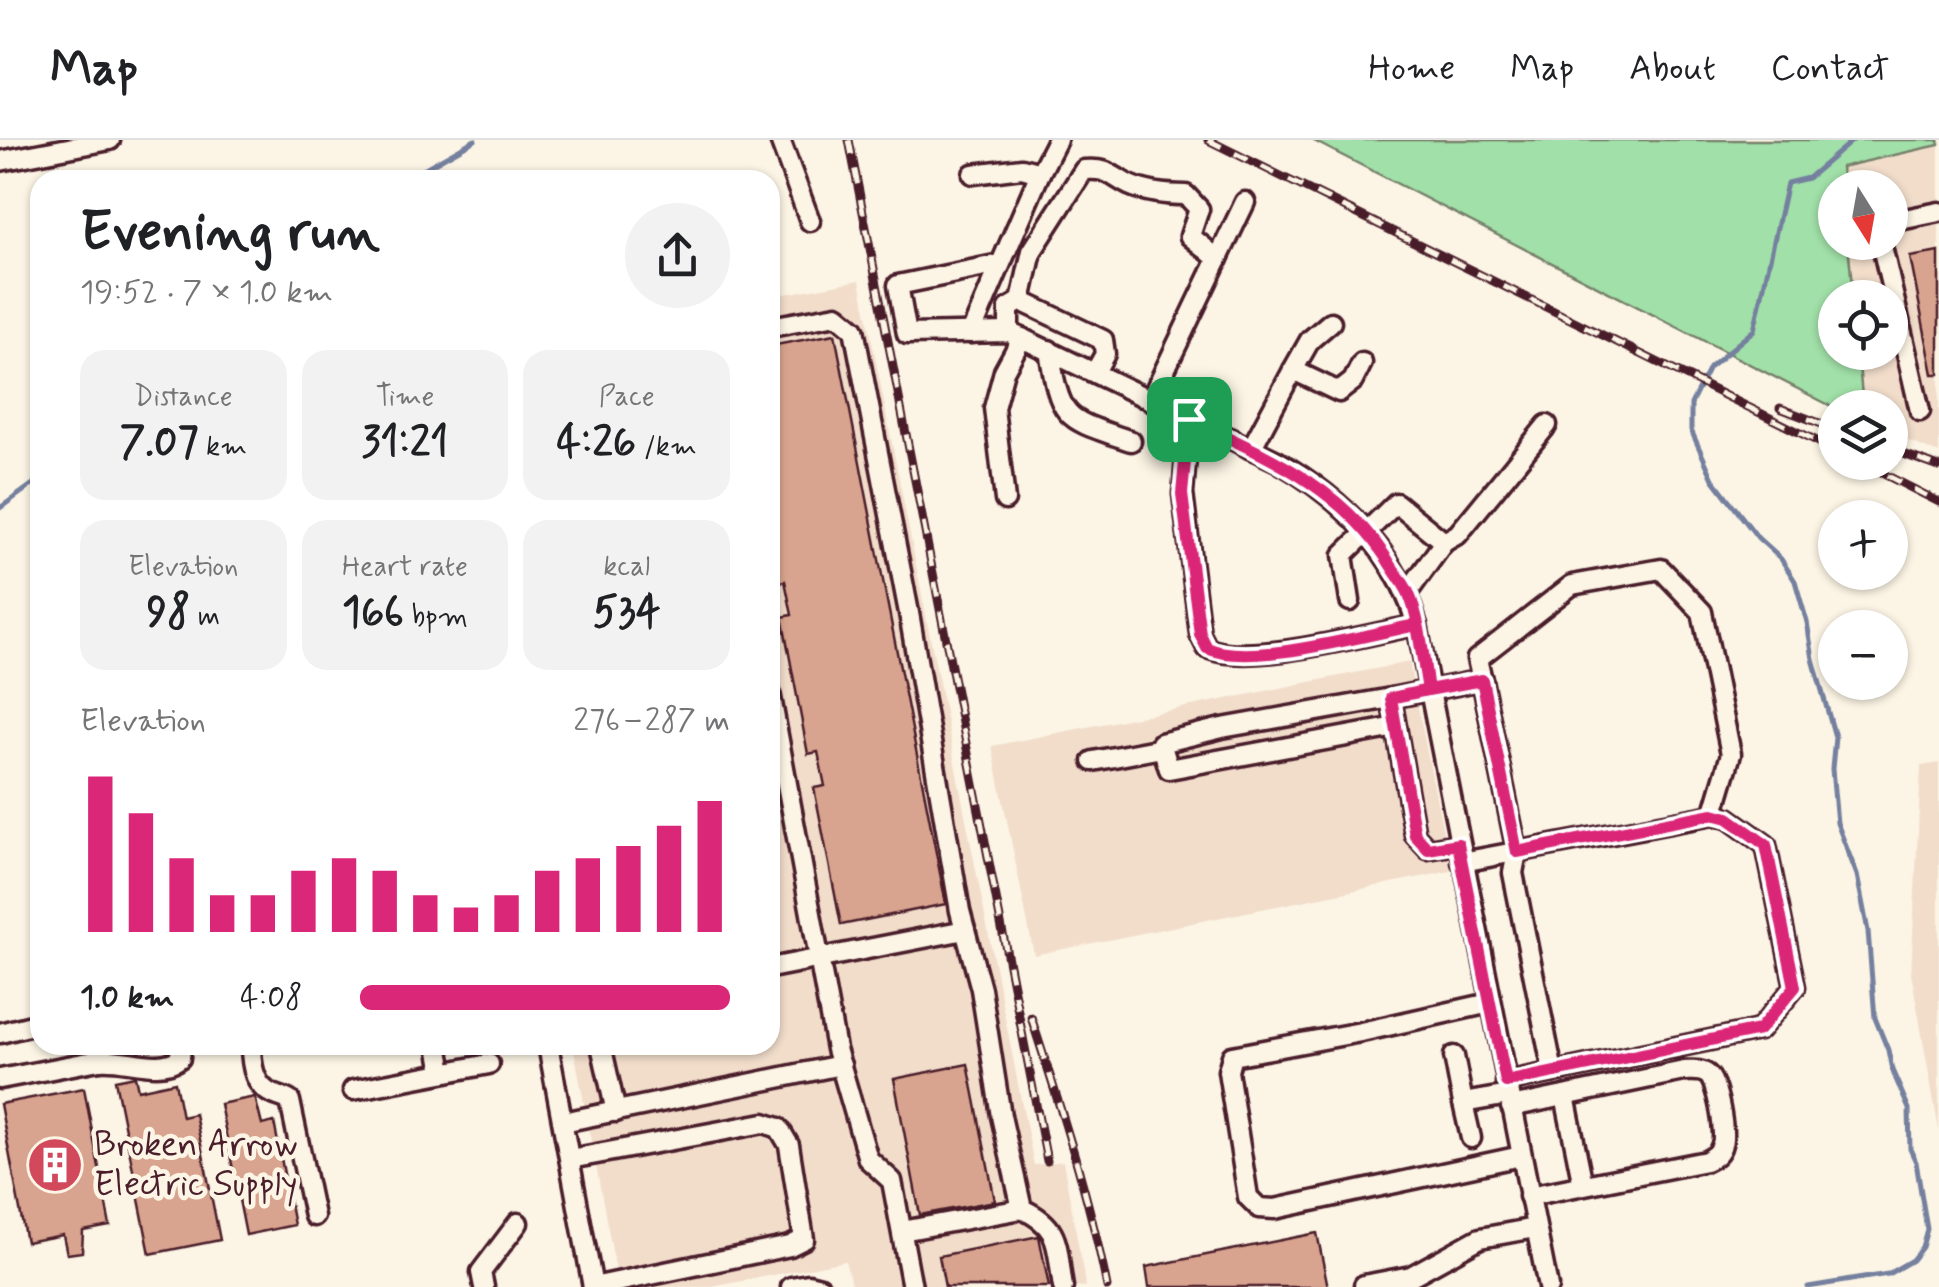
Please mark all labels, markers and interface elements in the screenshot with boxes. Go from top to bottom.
text: Map [50,38,138,101]
text: Home [1368,46,1455,92]
text: Map [1510,46,1574,92]
text: About [1629,46,1716,92]
text: Contact [1771,46,1889,92]
north arrow [1818,170,1908,260]
map controls [1818,170,1908,700]
text: Evening run [80,198,380,270]
button: share [625,203,730,308]
text: 19:52 · 7 × 1.0 km [80,272,333,314]
button: locate [1818,280,1908,370]
pin [1147,377,1232,462]
text: Distance [134,379,233,416]
text: Time [376,379,434,416]
text: Pace [599,379,655,416]
button: layers [1818,390,1908,480]
icon: arrive [1162,392,1217,447]
text: 7.07 [120,416,199,471]
text: 31:21 [362,416,448,471]
text: 4:26 [557,416,636,471]
text: km [199,429,247,466]
text: /km [636,429,697,466]
button: + [1818,500,1908,590]
text: Elevation [128,549,238,586]
text: Heart rate [342,549,468,586]
text: kcal [603,549,650,586]
text: 98 [147,586,190,641]
text: 166 [342,586,404,641]
text: 534 [593,586,661,641]
text: m [190,599,220,636]
text: bpm [404,599,468,636]
button: − [1818,610,1908,700]
text: Elevation [80,700,206,742]
text: 276–287 m [573,700,730,742]
text: 1.0 km [80,977,174,1019]
text: 4:08 [240,977,303,1019]
place label: Broken Arrow Electric Supply [94,1122,298,1208]
building icon: Broken Arrow Electric Supply [25,1135,85,1195]

